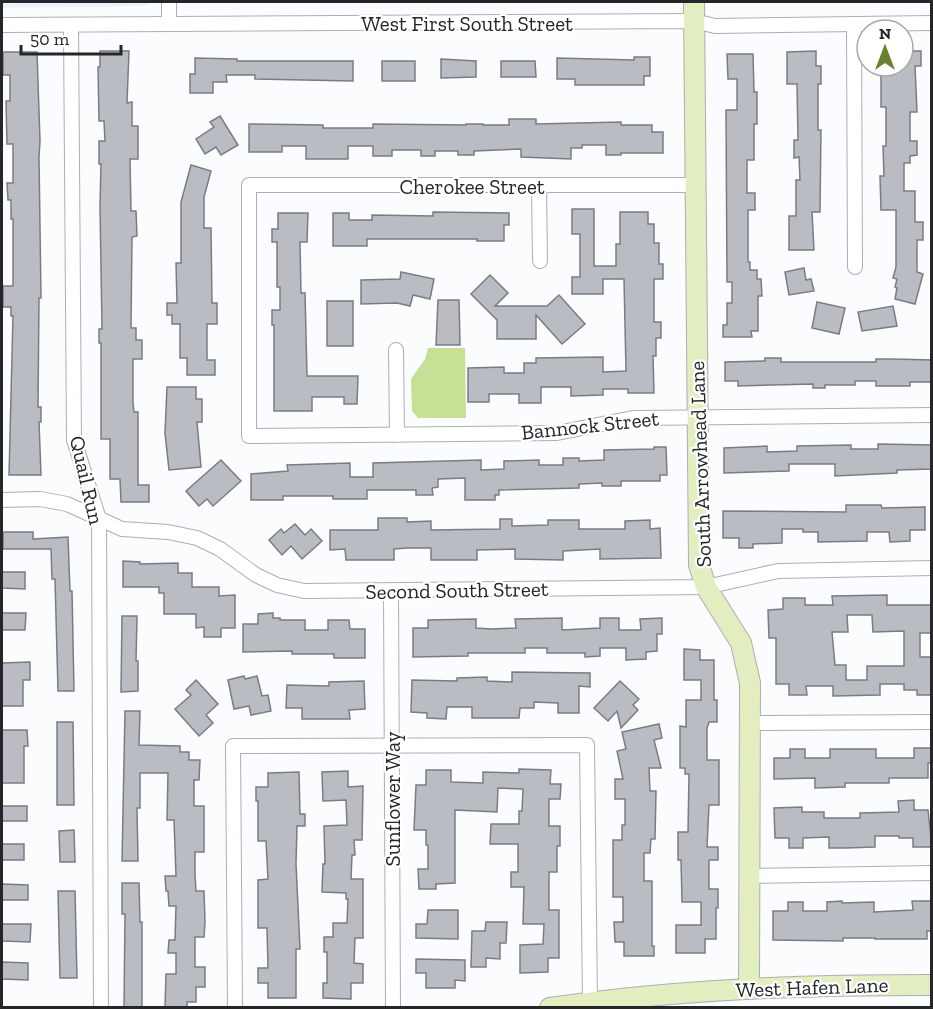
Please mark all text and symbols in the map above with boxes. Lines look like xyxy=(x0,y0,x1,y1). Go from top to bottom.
street label: West First South Street xyxy=(361,11,573,36)
scale bar xyxy=(21,18,122,56)
north arrow xyxy=(855,18,915,78)
text: N xyxy=(879,24,891,43)
text: 50 m xyxy=(30,28,70,50)
street label: Cherokee Street xyxy=(399,174,545,199)
street label: South Arrowhead Lane xyxy=(684,360,716,568)
street label: Bannock Street xyxy=(520,405,660,445)
street label: Quail Run xyxy=(65,433,109,527)
street label: Second South Street xyxy=(365,576,549,604)
street label: Sunflower Way xyxy=(380,731,405,866)
street label: West Hafen Lane xyxy=(735,972,889,1002)

